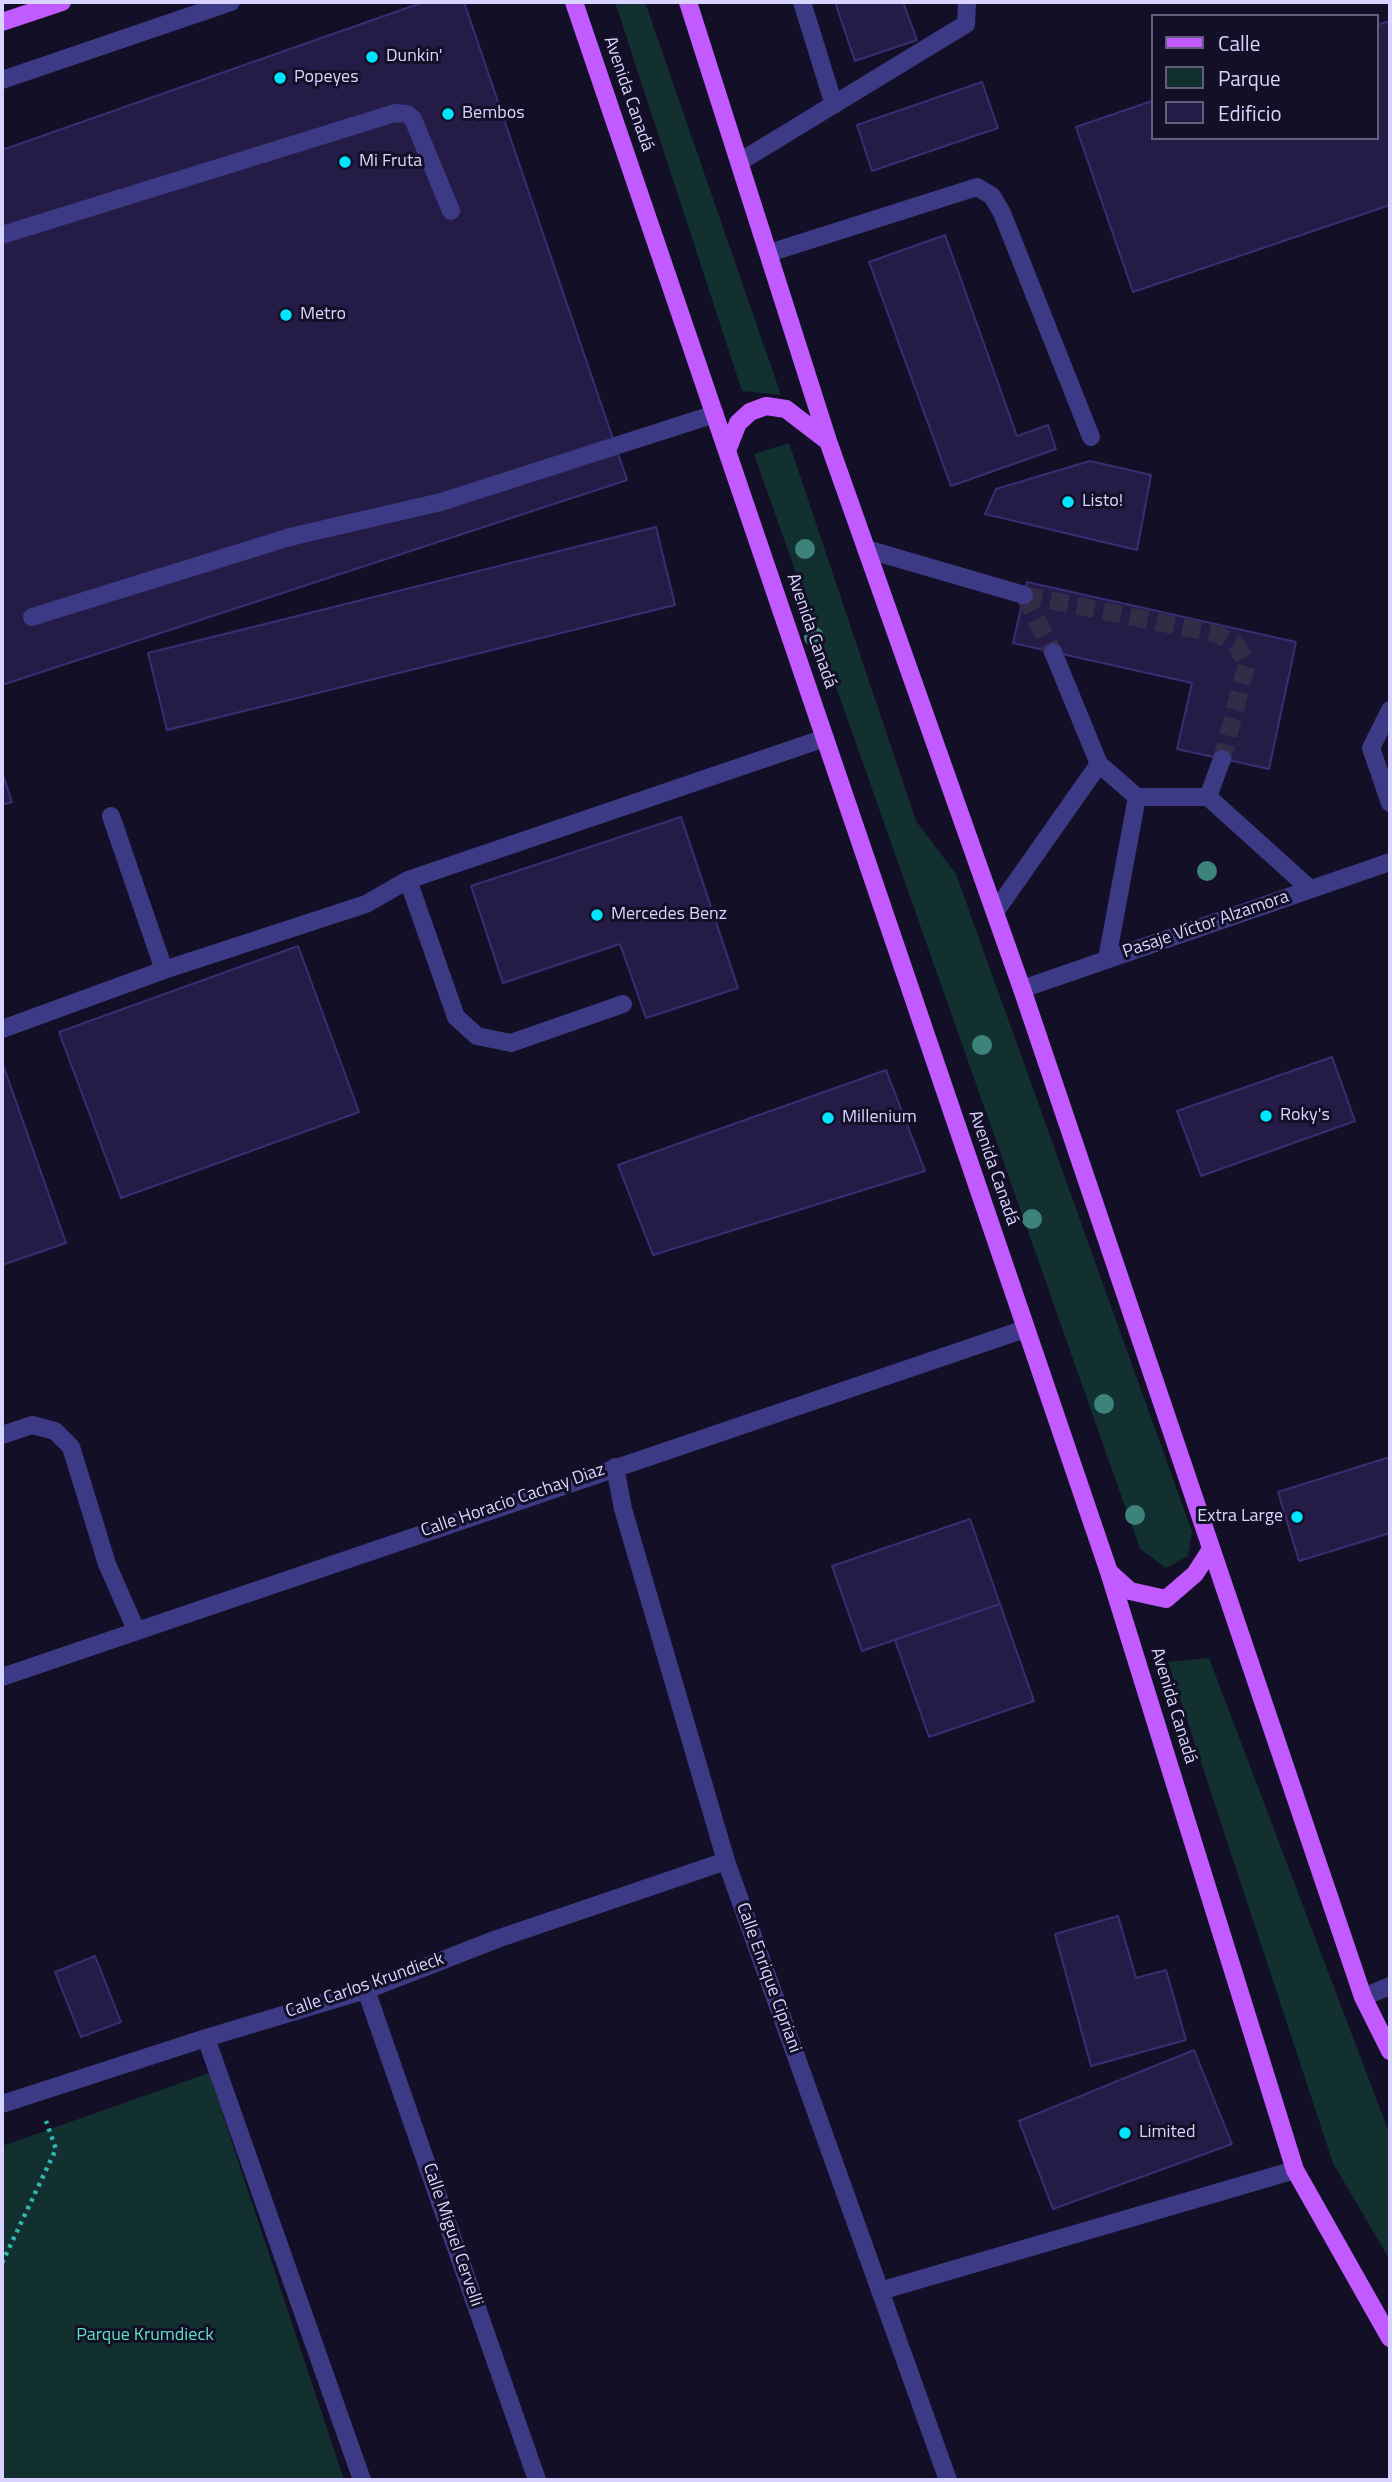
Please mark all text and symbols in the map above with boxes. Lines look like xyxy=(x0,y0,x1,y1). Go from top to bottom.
legend xyxy=(1150,14,1378,140)
text: Calle xyxy=(1218,27,1260,59)
street label: Avenida Canadá xyxy=(598,34,658,154)
place label: Dunkin' xyxy=(386,46,443,68)
marker: Dunkin' xyxy=(364,49,380,65)
text: Parque xyxy=(1218,62,1281,94)
place label: Popeyes xyxy=(294,67,359,89)
marker: Popeyes xyxy=(272,70,288,86)
text: Edificio xyxy=(1218,97,1282,129)
place label: Bembos xyxy=(462,103,525,125)
marker: Bembos xyxy=(440,106,456,122)
place label: Mi Fruta xyxy=(359,151,422,173)
marker: Mi Fruta xyxy=(337,154,353,170)
place label: Metro xyxy=(300,304,346,326)
marker: Metro xyxy=(278,307,294,323)
place label: Listo! xyxy=(1082,491,1123,513)
marker: Listo! xyxy=(1060,494,1076,510)
street label: Avenida Canadá xyxy=(781,571,841,691)
street label: Pasaje Víctor Alzamora xyxy=(1120,886,1292,964)
place label: Mercedes Benz xyxy=(611,904,727,926)
marker: Mercedes Benz xyxy=(589,907,605,923)
place label: Roky's xyxy=(1280,1105,1330,1127)
place label: Millenium xyxy=(842,1107,917,1129)
street label: Avenida Canadá xyxy=(963,1108,1023,1228)
marker: Roky's xyxy=(1258,1108,1274,1124)
marker: Millenium xyxy=(820,1110,836,1126)
street label: Calle Horacio Cachay Diaz xyxy=(418,1459,608,1543)
place label: Extra Large xyxy=(1197,1506,1283,1528)
marker: Extra Large xyxy=(1289,1509,1305,1525)
street label: Avenida Canadá xyxy=(1145,1645,1201,1767)
street label: Calle Enrique Cipriani xyxy=(731,1900,805,2056)
street label: Calle Carlos Krundieck xyxy=(283,1949,447,2023)
place label: Limited xyxy=(1139,2122,1195,2144)
marker: Limited xyxy=(1117,2125,1133,2141)
street label: Calle Miguel Cervelli xyxy=(417,2161,487,2309)
park label: Parque Krumdieck xyxy=(76,2325,214,2347)

